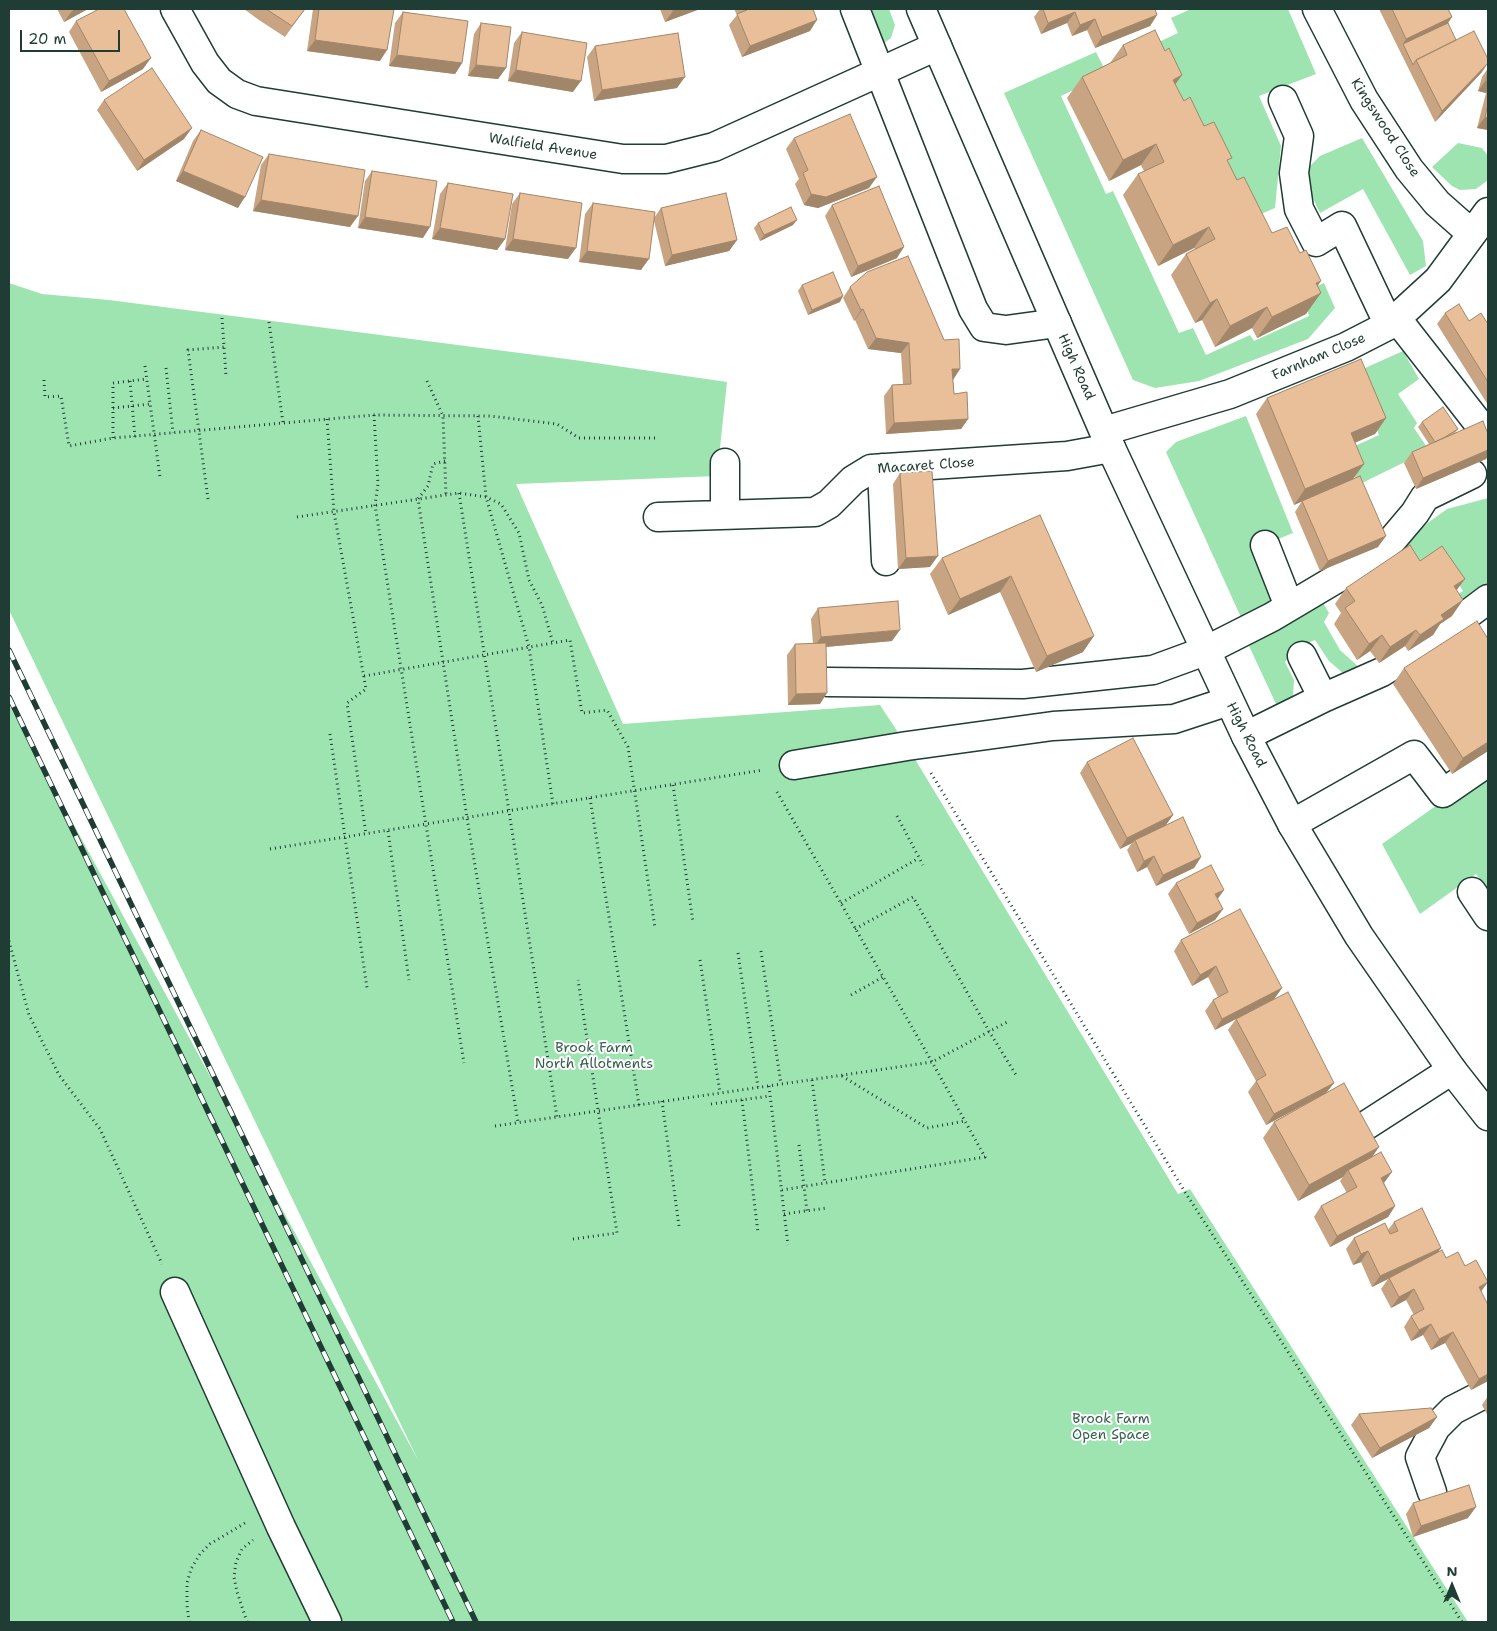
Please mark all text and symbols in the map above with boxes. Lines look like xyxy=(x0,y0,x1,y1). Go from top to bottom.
scale bar xyxy=(22,20,122,52)
text: 20 m xyxy=(28,29,67,49)
street label: Kingswood Close xyxy=(1347,75,1423,181)
street label: Walfield Avenue xyxy=(488,130,598,164)
street label: Farnham Close xyxy=(1270,330,1368,384)
street label: High Road xyxy=(1054,331,1098,403)
street label: Macaret Close xyxy=(877,454,975,478)
street label: High Road xyxy=(1222,700,1270,770)
park label: Brook Farm North Allotments xyxy=(535,1040,653,1072)
park label: Brook Farm Open Space xyxy=(1072,1411,1150,1444)
north arrow xyxy=(1427,1561,1477,1611)
text: N xyxy=(1446,1562,1458,1580)

